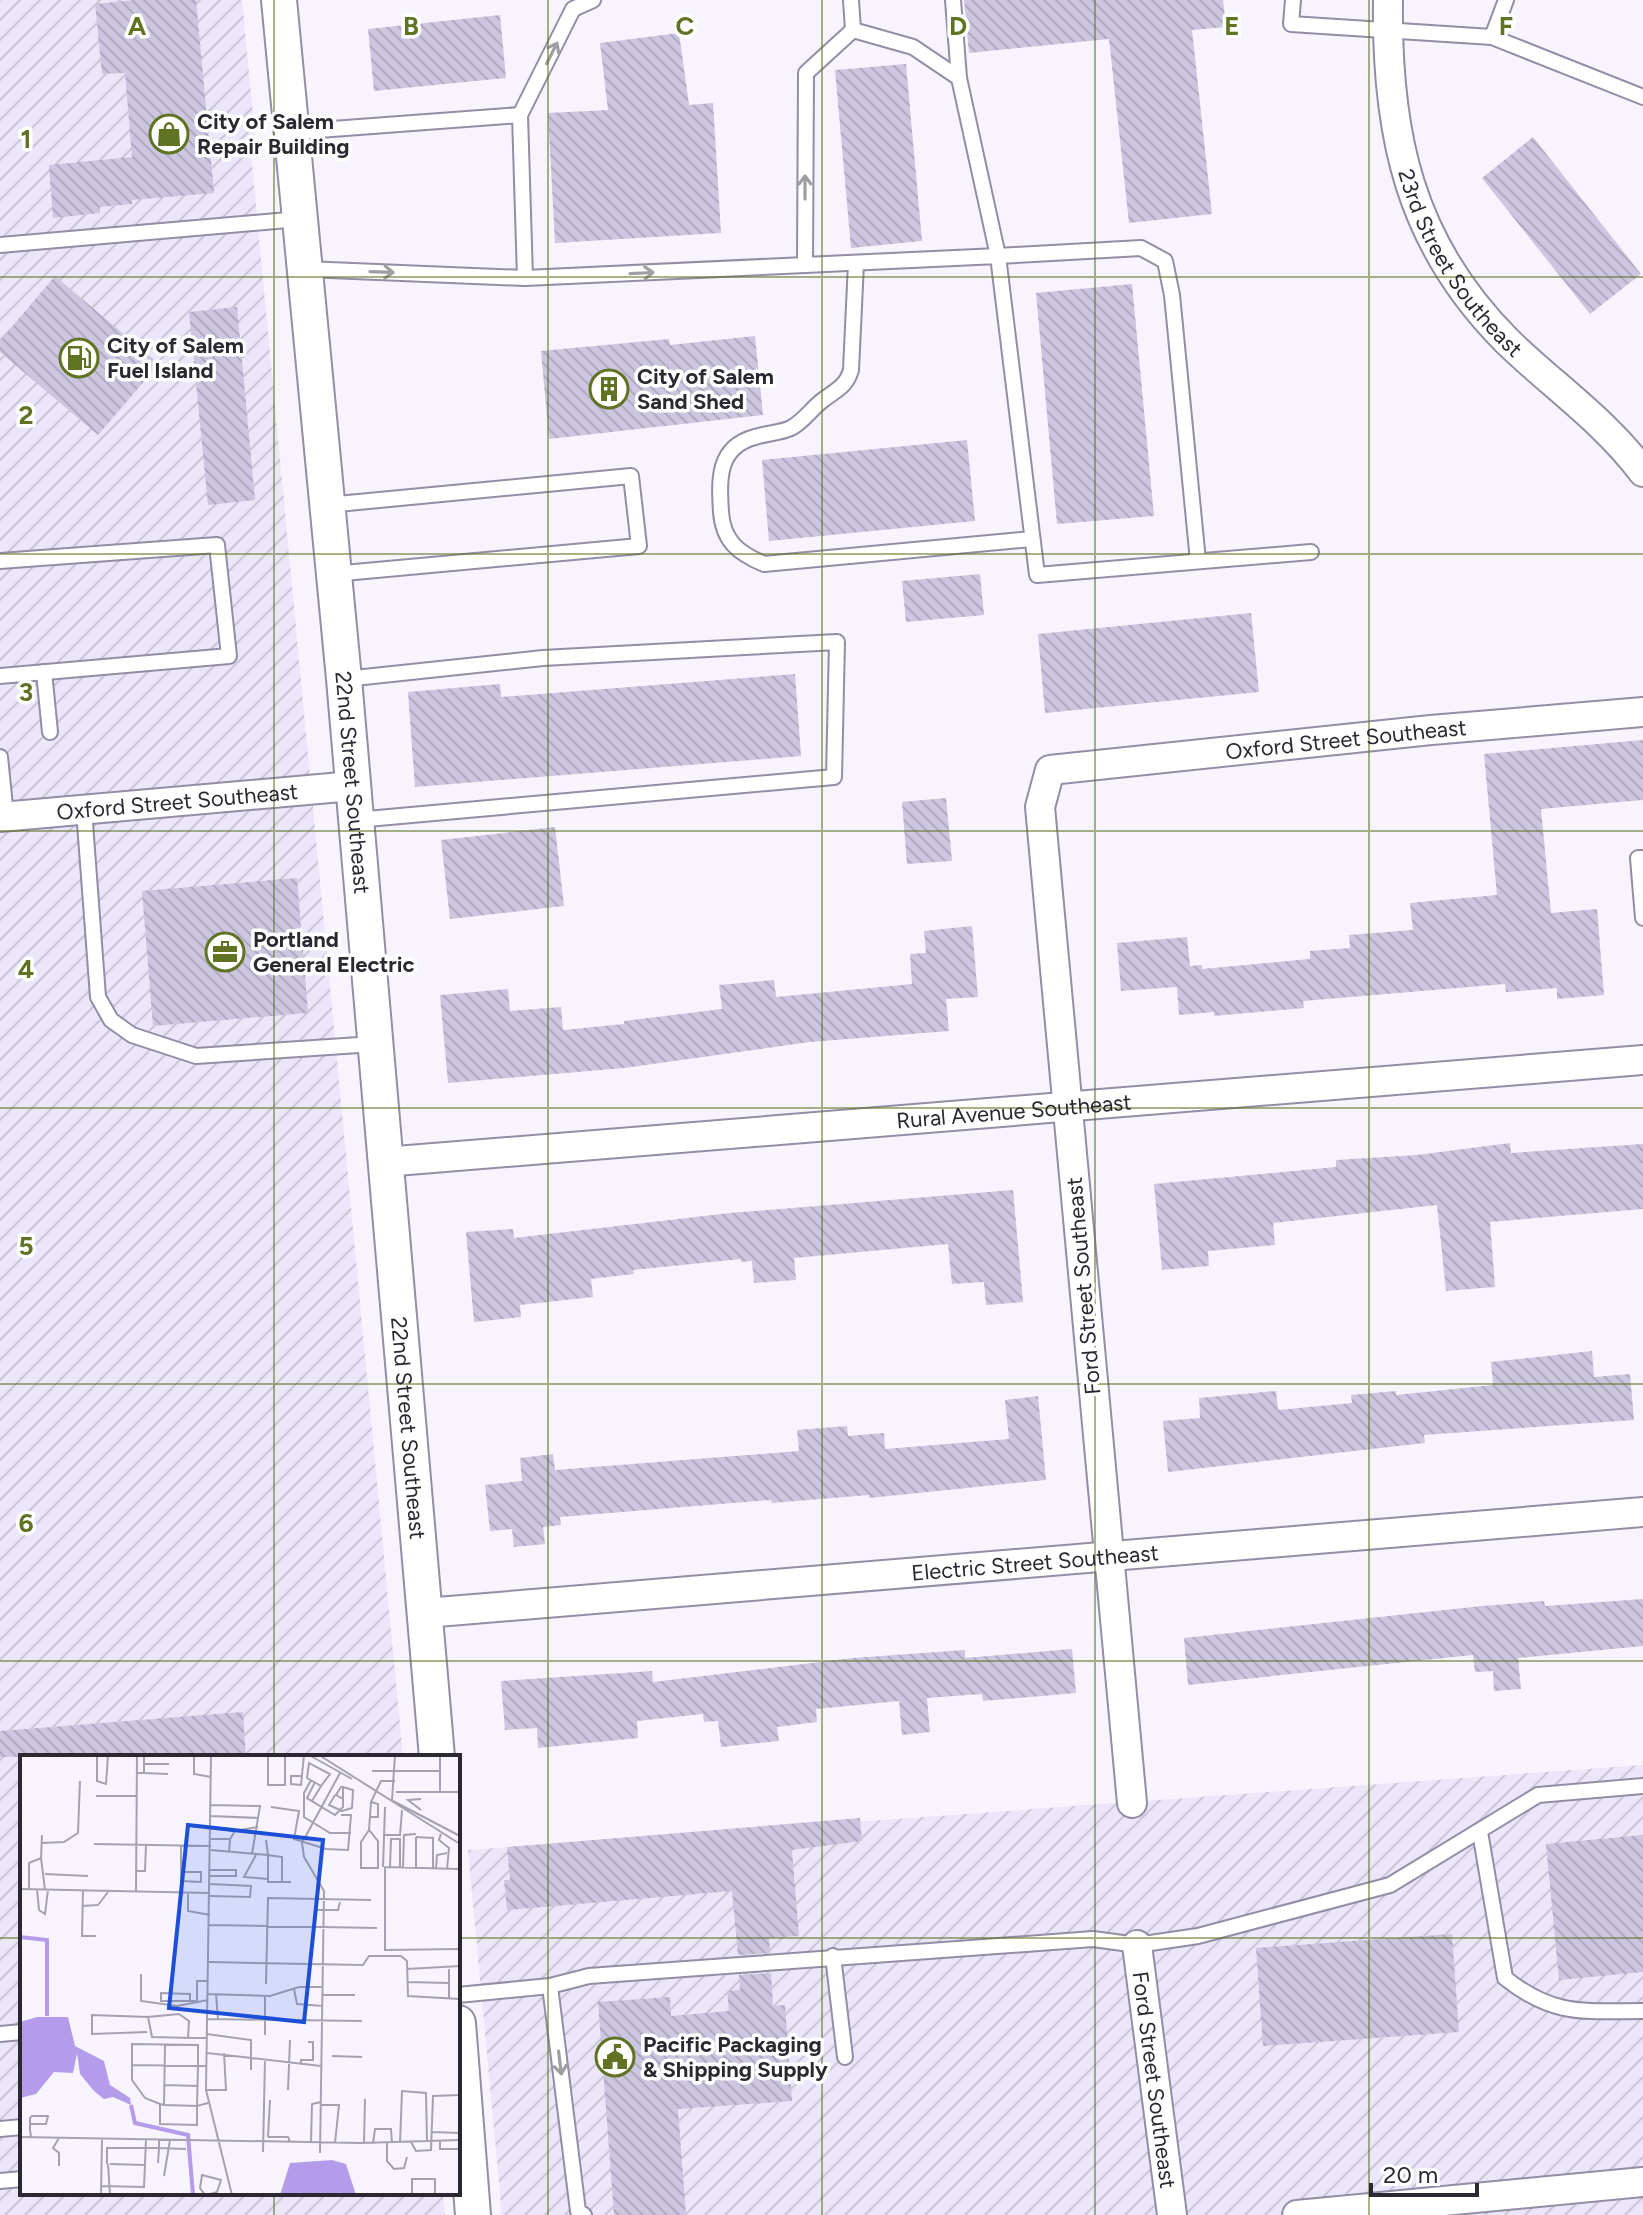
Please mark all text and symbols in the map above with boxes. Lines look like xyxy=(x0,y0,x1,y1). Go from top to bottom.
text: A xyxy=(128,10,147,42)
text: B xyxy=(403,10,419,42)
text: C xyxy=(676,10,695,42)
text: D xyxy=(949,10,967,42)
text: E xyxy=(1224,10,1240,42)
text: F xyxy=(1499,10,1513,42)
one-way arrow xyxy=(544,41,560,65)
place label: City of Salem Repair Building xyxy=(197,108,349,160)
shop icon: City of Salem Repair Building xyxy=(148,113,190,155)
text: 1 xyxy=(21,123,31,155)
street label: 23rd Street Southeast xyxy=(1392,166,1528,363)
one-way arrow xyxy=(798,174,813,201)
one-way arrow xyxy=(368,265,395,280)
one-way arrow xyxy=(628,265,655,280)
place label: City of Salem Fuel Island xyxy=(107,332,244,384)
fuel station icon: City of Salem Fuel Island xyxy=(58,337,100,379)
place label: City of Salem Sand Shed xyxy=(637,363,774,415)
building icon: City of Salem Sand Shed xyxy=(588,368,630,410)
text: 2 xyxy=(18,399,34,431)
street label: 22nd Street Southeast xyxy=(329,670,375,895)
text: 3 xyxy=(19,676,33,708)
street label: Oxford Street Southeast xyxy=(1224,714,1468,766)
street label: Oxford Street Southeast xyxy=(56,778,299,826)
place label: Portland General Electric xyxy=(253,926,414,978)
office icon: Portland General Electric xyxy=(204,931,246,973)
text: 4 xyxy=(18,953,34,985)
street label: Rural Avenue Southeast xyxy=(895,1088,1133,1134)
street label: Ford Street Southeast xyxy=(1061,1176,1106,1396)
text: 5 xyxy=(18,1230,34,1262)
street label: 22nd Street Southeast xyxy=(385,1316,431,1541)
text: 6 xyxy=(18,1507,34,1539)
street label: Electric Street Southeast xyxy=(910,1539,1160,1587)
inset map xyxy=(20,1755,460,2195)
street label: Ford Street Southeast xyxy=(1127,1970,1181,2190)
place label: Pacific Packaging & Shipping Supply xyxy=(643,2031,828,2083)
public building icon: Pacific Packaging & Shipping Supply xyxy=(594,2036,636,2078)
one-way arrow xyxy=(552,2049,567,2076)
scale bar xyxy=(1371,2147,1477,2197)
text: 20 m xyxy=(1383,2160,1438,2189)

